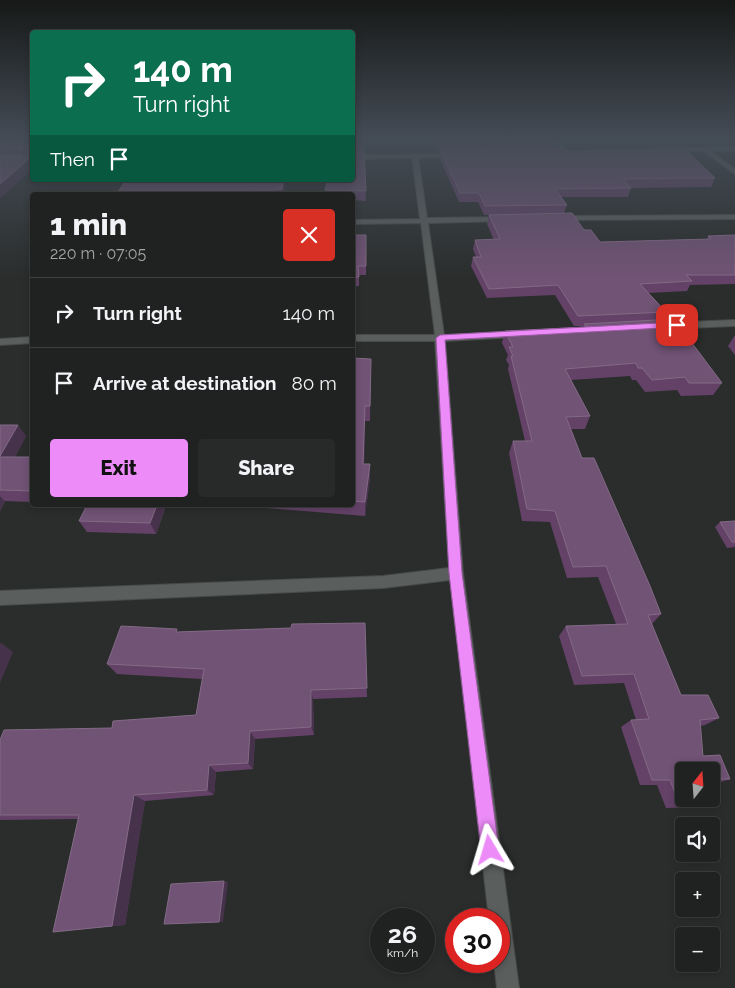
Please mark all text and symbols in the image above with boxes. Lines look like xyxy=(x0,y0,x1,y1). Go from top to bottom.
text: 140 m xyxy=(133,49,233,90)
icon: right xyxy=(50,50,115,115)
text: Turn right xyxy=(133,91,230,117)
icon: arrive xyxy=(105,145,133,173)
text: Then xyxy=(50,148,95,170)
text: 1 min xyxy=(50,207,127,242)
button: close xyxy=(283,209,335,261)
text: 220 m · 07:05 xyxy=(50,244,146,263)
icon: right xyxy=(50,299,78,327)
text: Turn right xyxy=(93,302,182,324)
text: 140 m xyxy=(283,302,335,324)
pin xyxy=(656,304,698,346)
icon: arrive xyxy=(663,311,691,339)
icon: arrive xyxy=(50,369,78,397)
text: Arrive at destination xyxy=(93,372,277,394)
text: 80 m xyxy=(292,372,337,394)
button: Exit xyxy=(50,439,188,497)
button: Share xyxy=(198,439,335,497)
north arrow xyxy=(675,762,720,808)
map controls xyxy=(675,762,720,972)
button: sound xyxy=(675,817,720,862)
position arrow xyxy=(463,823,515,875)
button: + xyxy=(675,872,720,917)
speed limit sign: 30 xyxy=(445,908,510,973)
text: 26 xyxy=(388,919,417,949)
button: − xyxy=(675,927,720,972)
text: km/h xyxy=(387,946,418,960)

